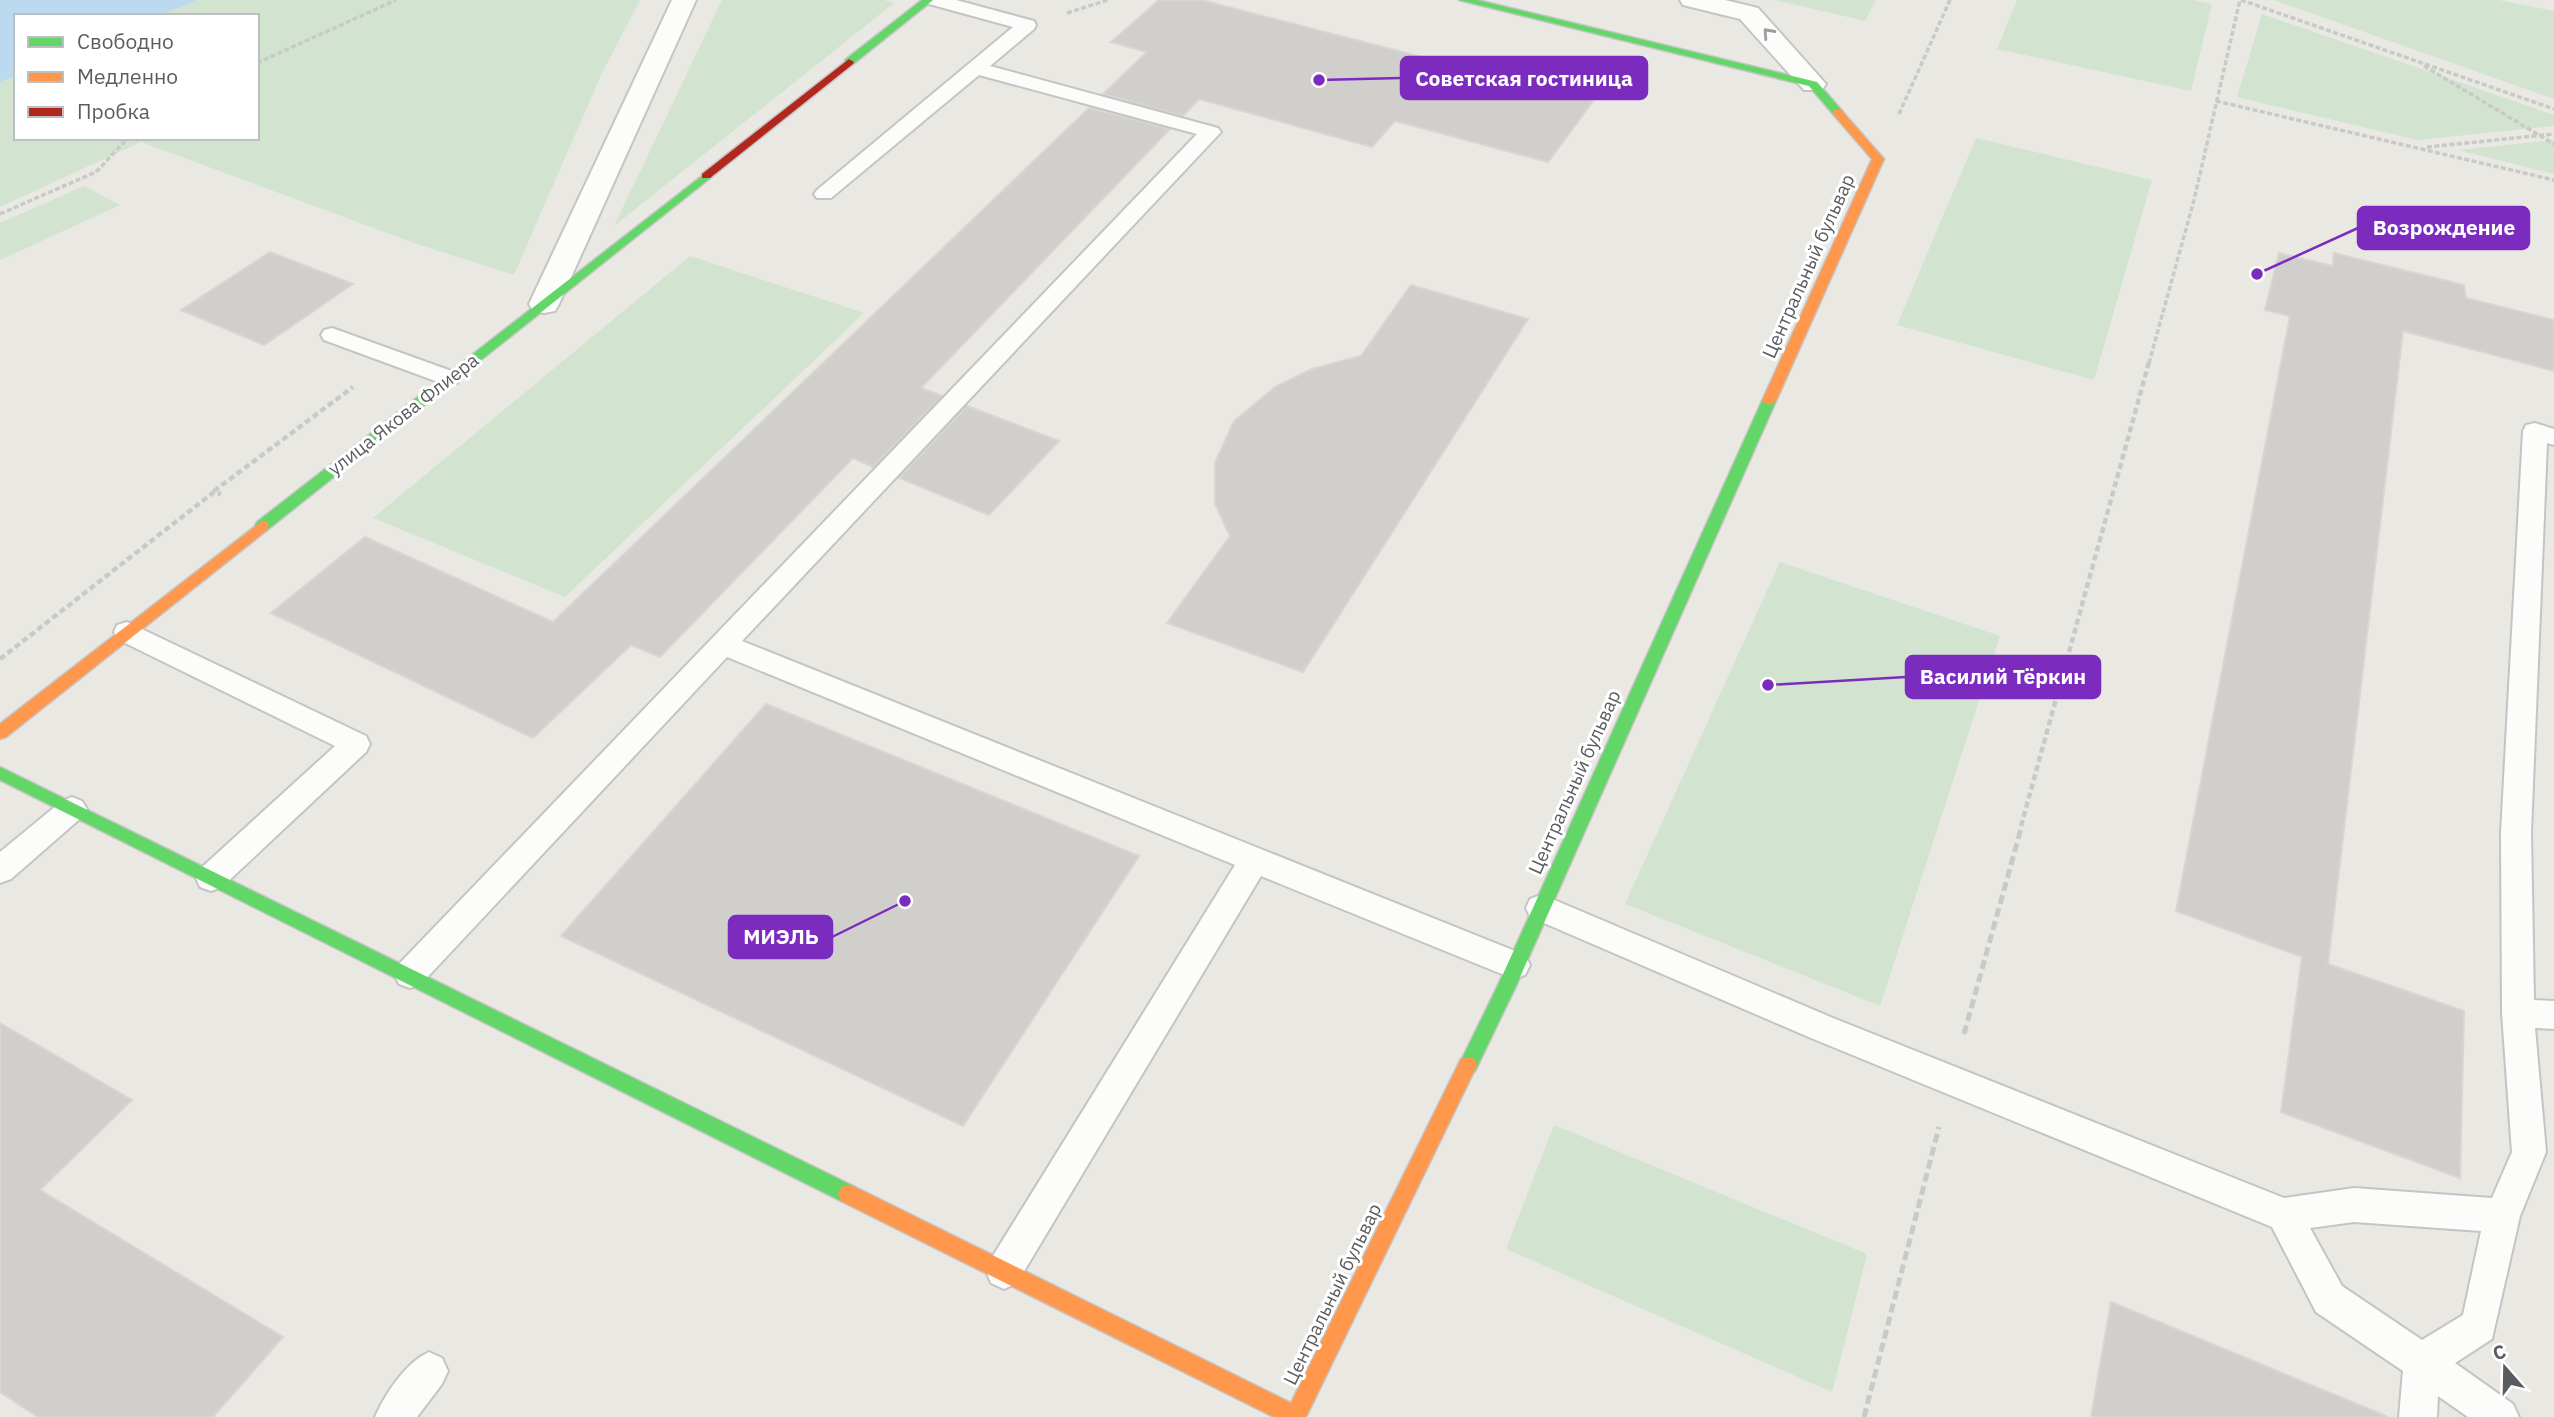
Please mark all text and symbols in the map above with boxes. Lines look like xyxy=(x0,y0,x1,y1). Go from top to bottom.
legend xyxy=(14,14,259,140)
text: Свободно xyxy=(77,27,174,55)
one-way arrow xyxy=(1763,28,1776,41)
callout: Советская гостиница xyxy=(1401,57,1647,99)
text: Медленно xyxy=(77,62,178,90)
text: Советская гостиница xyxy=(1415,64,1633,92)
text: Пробка xyxy=(77,97,150,125)
street label: Центральный бульвар xyxy=(1757,170,1859,362)
callout: Возрождение xyxy=(2358,207,2529,249)
text: Возрождение xyxy=(2373,213,2515,241)
street label: улица Якова Флиера xyxy=(323,348,483,480)
callout: Василий Тёркин xyxy=(1906,656,2100,698)
text: Василий Тёркин xyxy=(1920,662,2086,690)
street label: Центральный бульвар xyxy=(1523,686,1625,878)
callout: МИЭЛЬ xyxy=(729,916,832,958)
text: МИЭЛЬ xyxy=(743,922,819,950)
street label: Центральный бульвар xyxy=(1278,1199,1386,1389)
north arrow xyxy=(2470,1333,2540,1403)
text: С xyxy=(2489,1339,2509,1365)

